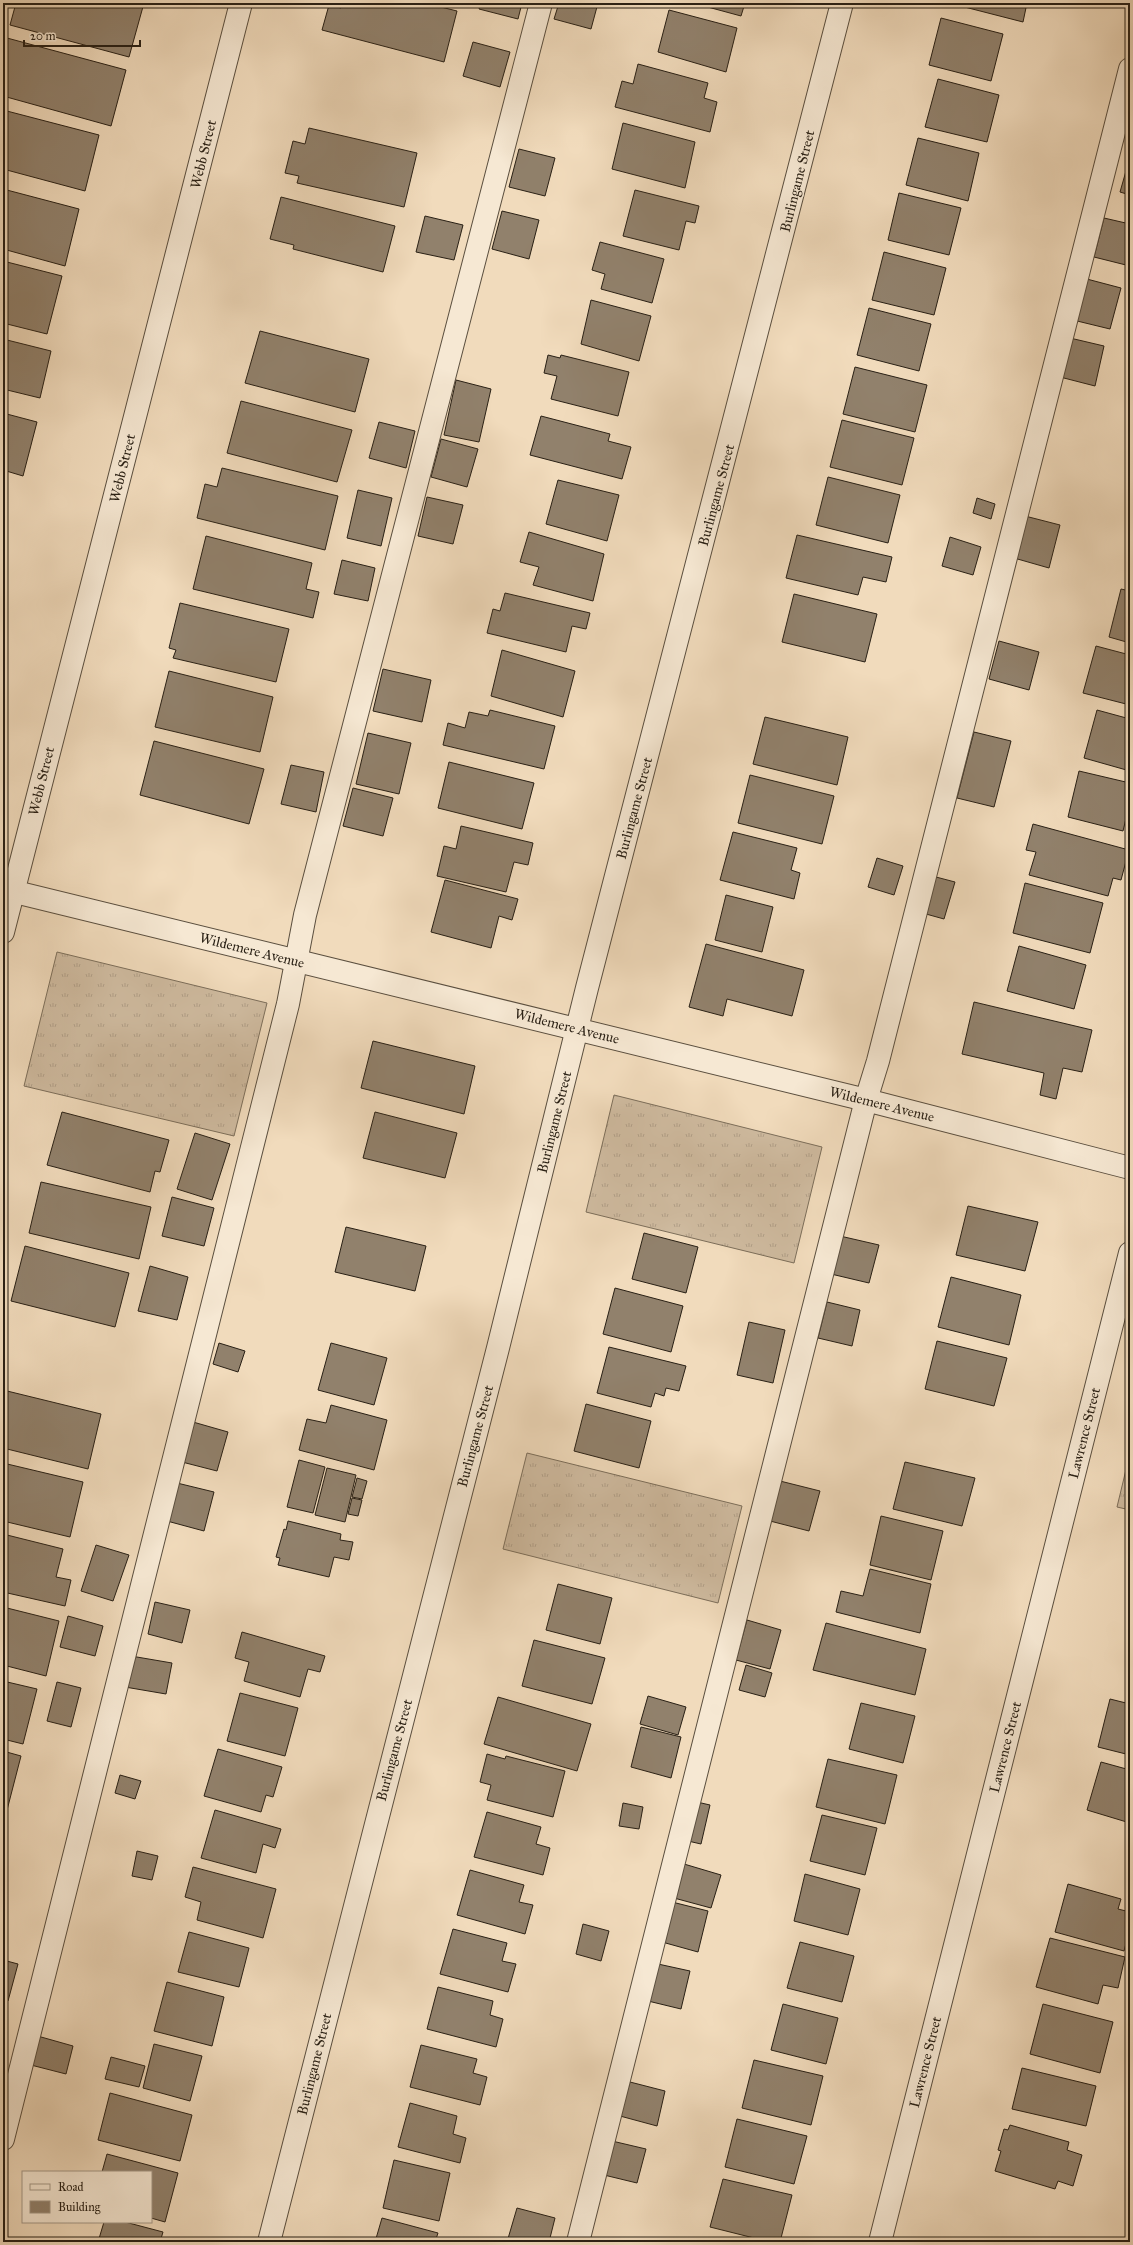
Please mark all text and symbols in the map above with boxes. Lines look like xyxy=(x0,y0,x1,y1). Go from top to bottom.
scale bar xyxy=(24,22,140,48)
text: 20 m xyxy=(30,29,56,43)
street label: Webb Street xyxy=(187,118,220,190)
street label: Burlingame Street xyxy=(777,128,818,234)
street label: Webb Street xyxy=(106,432,139,504)
street label: Burlingame Street xyxy=(695,442,738,548)
street label: Webb Street xyxy=(25,745,58,817)
street label: Burlingame Street xyxy=(613,755,656,861)
street label: Wildemere Avenue xyxy=(198,929,306,972)
street label: Wildemere Avenue xyxy=(513,1005,621,1048)
street label: Burlingame Street xyxy=(534,1069,575,1175)
street label: Wildemere Avenue xyxy=(828,1083,936,1126)
street label: Burlingame Street xyxy=(454,1383,497,1489)
street label: Lawrence Street xyxy=(1065,1386,1104,1481)
street label: Burlingame Street xyxy=(373,1697,416,1803)
street label: Lawrence Street xyxy=(986,1700,1025,1795)
street label: Burlingame Street xyxy=(294,2011,335,2117)
street label: Lawrence Street xyxy=(906,2015,945,2110)
legend xyxy=(22,2171,152,2223)
text: Road xyxy=(58,2180,84,2194)
text: Building xyxy=(58,2200,101,2215)

